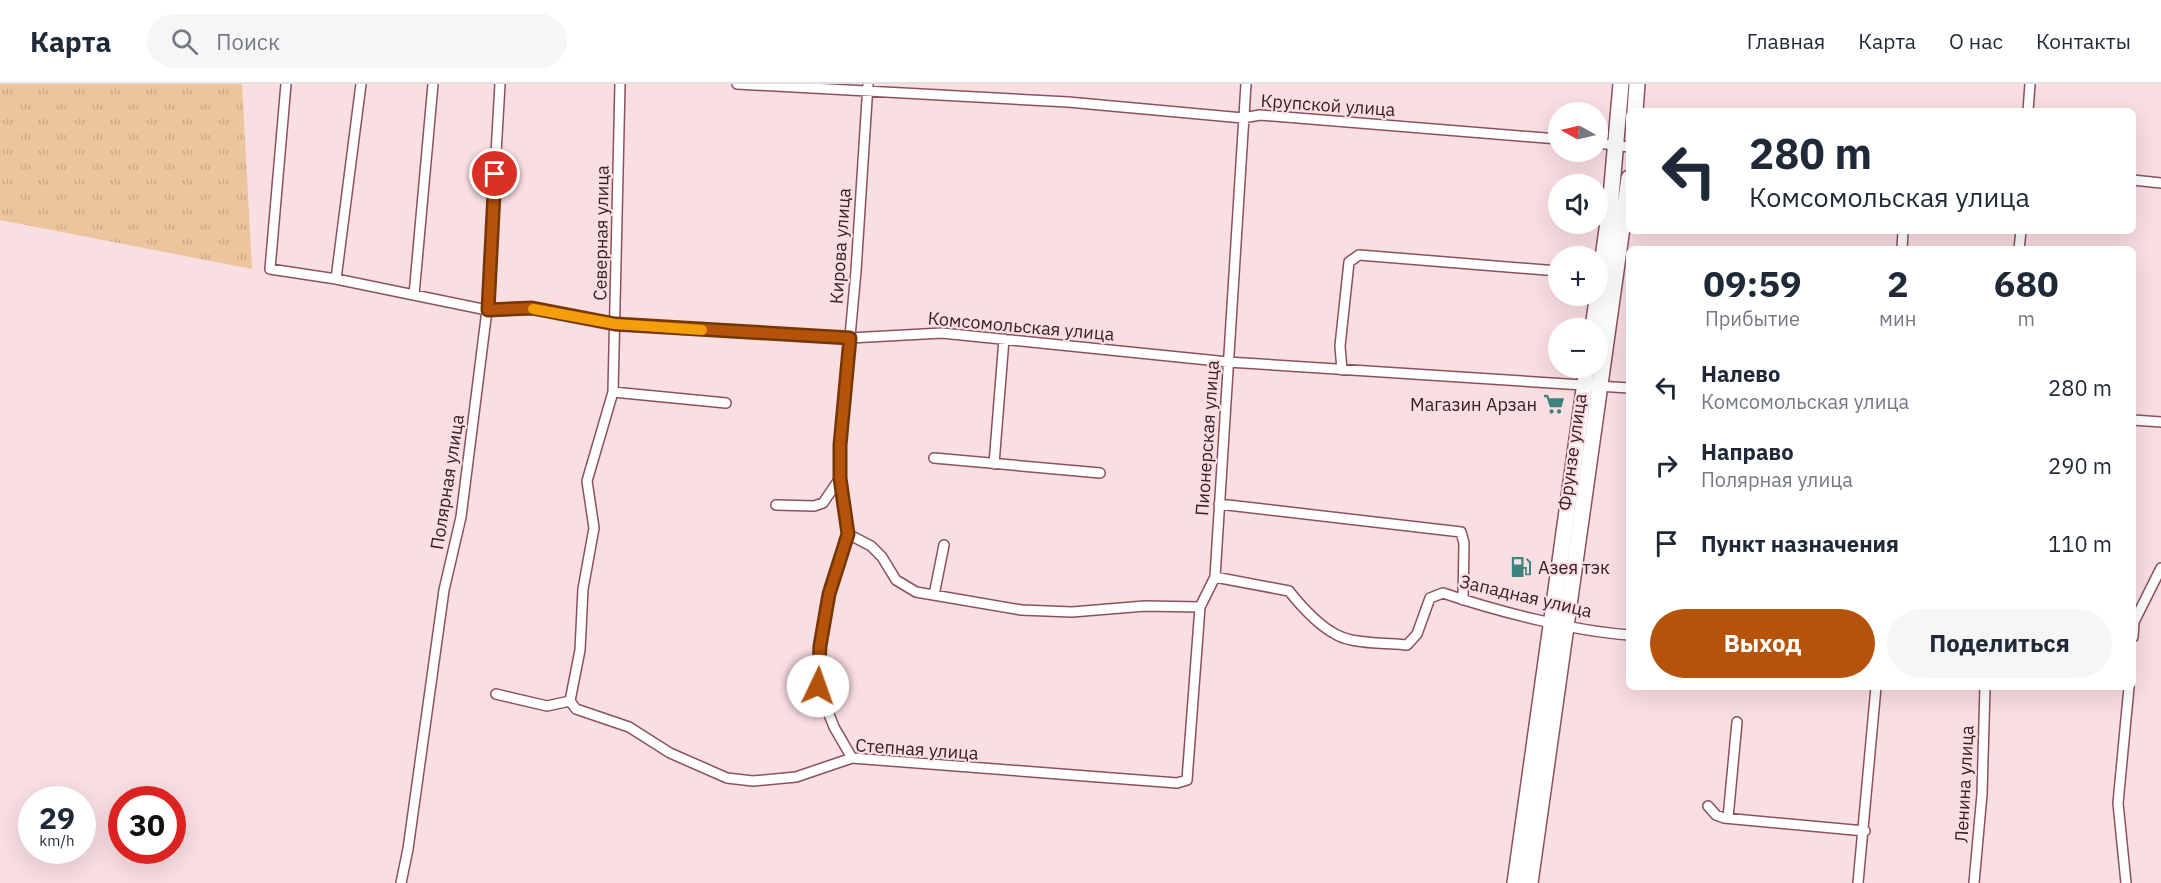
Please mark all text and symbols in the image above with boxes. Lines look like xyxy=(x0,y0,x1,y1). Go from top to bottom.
search box xyxy=(147,14,567,68)
text: Карта xyxy=(30,23,111,60)
icon: search xyxy=(168,25,201,58)
text: Поиск xyxy=(216,27,280,56)
text: Главная xyxy=(1747,27,1825,55)
text: Карта xyxy=(1858,27,1916,55)
text: О нас xyxy=(1949,27,2003,55)
text: Контакты xyxy=(2036,27,2131,55)
street label: Крупской улица xyxy=(1260,89,1397,121)
north arrow xyxy=(1548,102,1608,162)
map controls xyxy=(1548,102,1608,378)
text: 280 m xyxy=(1749,126,1872,181)
icon: left xyxy=(1650,132,1728,210)
pin xyxy=(469,148,520,199)
icon: arrive xyxy=(478,157,511,190)
street label: Северная улица xyxy=(588,165,614,301)
button: sound xyxy=(1548,174,1608,234)
text: Комсомольская улица xyxy=(1749,179,2030,214)
street label: Кирова улица xyxy=(824,187,856,305)
button: + xyxy=(1548,246,1608,306)
text: 09:59 xyxy=(1703,260,1802,307)
text: 2 xyxy=(1887,260,1909,307)
text: 680 xyxy=(1994,260,2059,307)
text: Прибытие xyxy=(1705,305,1800,332)
text: мин xyxy=(1879,305,1916,332)
text: m xyxy=(2017,305,2035,332)
street label: Комсомольская улица xyxy=(927,306,1116,346)
button: − xyxy=(1548,318,1608,378)
street label: Пионерская улица xyxy=(1190,359,1224,517)
text: Налево xyxy=(1701,359,1780,388)
icon: left xyxy=(1650,371,1683,404)
text: 280 m xyxy=(2048,373,2112,402)
text: Комсомольская улица xyxy=(1701,388,1909,415)
supermarket icon: Магазин Арзан xyxy=(1542,392,1566,416)
street label: Фрунзе улица xyxy=(1552,392,1592,512)
place label: Магазин Арзан xyxy=(1410,393,1537,416)
street label: Полярная улица xyxy=(425,412,469,551)
text: Направо xyxy=(1701,437,1794,466)
icon: right xyxy=(1650,449,1683,482)
text: 290 m xyxy=(2048,451,2112,480)
text: Полярная улица xyxy=(1701,466,1853,493)
icon: arrive xyxy=(1650,527,1683,560)
text: Пункт назначения xyxy=(1701,529,1899,558)
text: 110 m xyxy=(2048,529,2112,558)
fuel station icon: Азея тэк xyxy=(1509,555,1533,579)
place label: Азея тэк xyxy=(1538,556,1610,579)
street label: Западная улица xyxy=(1457,570,1595,623)
button: Выход xyxy=(1650,609,1875,678)
button: Поделиться xyxy=(1887,609,2112,678)
position arrow xyxy=(786,654,850,718)
street label: Ленина улица xyxy=(1949,724,1979,843)
street label: Степная улица xyxy=(855,733,980,765)
speed limit sign: 30 xyxy=(108,786,186,864)
text: 29 xyxy=(39,798,75,837)
text: km/h xyxy=(39,831,75,850)

